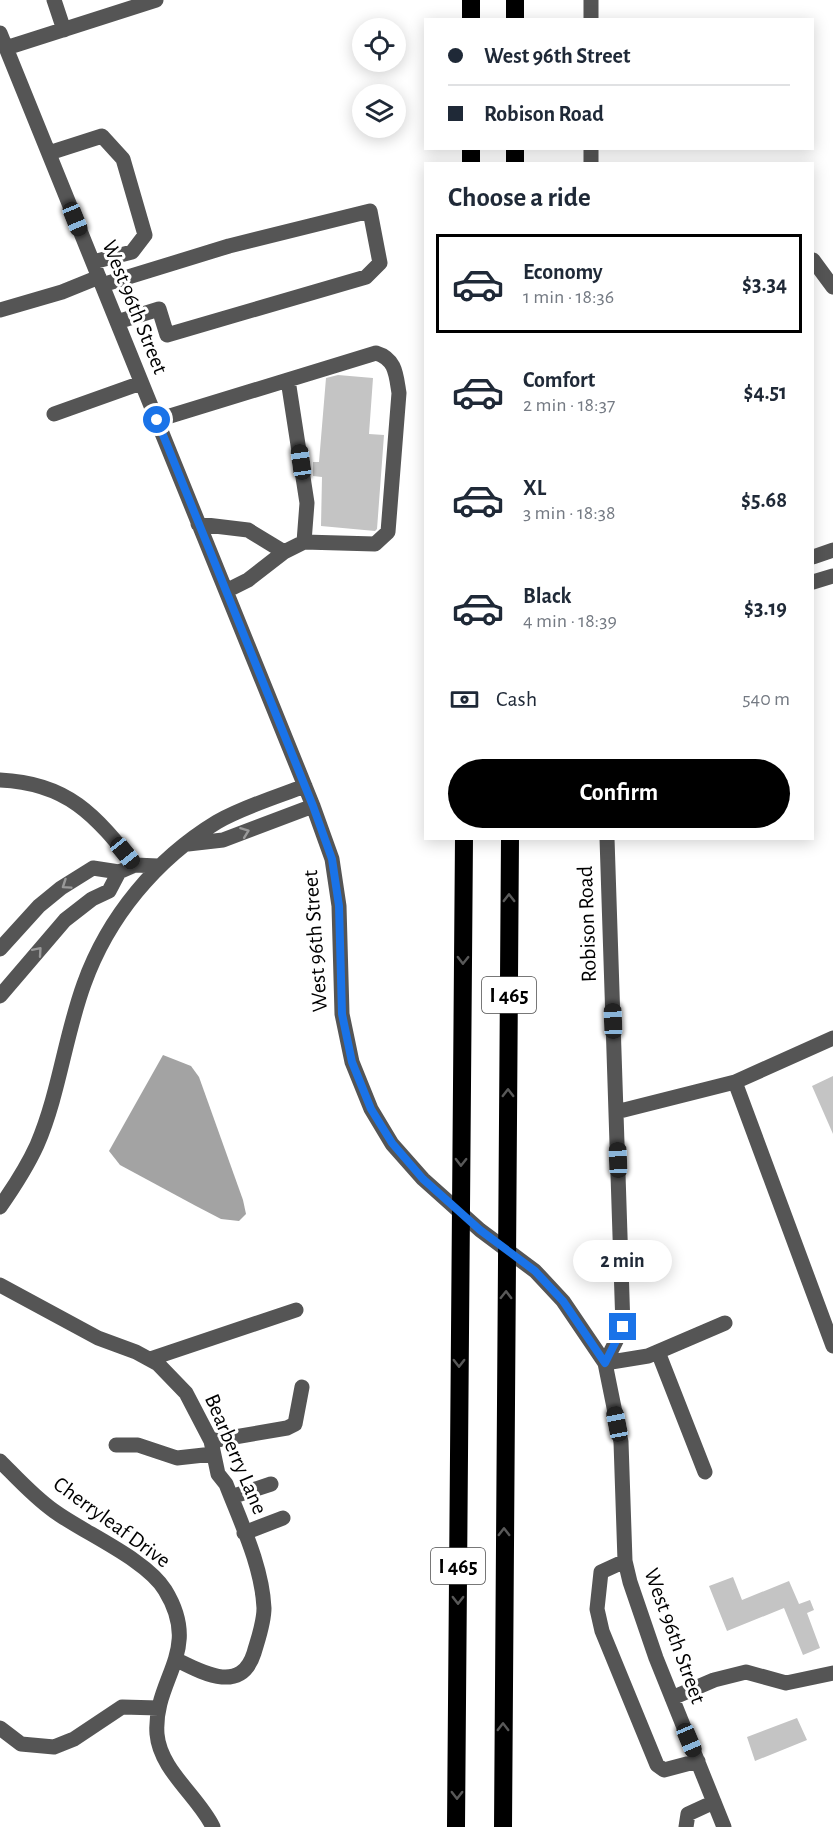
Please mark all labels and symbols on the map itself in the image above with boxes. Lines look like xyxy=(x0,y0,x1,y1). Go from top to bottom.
car xyxy=(60,199,90,239)
street label: West 96th Street xyxy=(98,237,172,377)
route start xyxy=(143,406,170,433)
car xyxy=(290,443,312,481)
one-way arrow xyxy=(239,827,250,839)
car xyxy=(107,833,143,873)
street label: Robison Road xyxy=(574,865,600,983)
street label: West 96th Street xyxy=(299,869,331,1013)
one-way arrow xyxy=(62,878,73,889)
one-way arrow xyxy=(503,894,515,903)
one-way arrow xyxy=(30,947,41,958)
one-way arrow xyxy=(457,955,469,964)
road number: I 465 xyxy=(482,977,536,1013)
car xyxy=(603,1003,623,1039)
one-way arrow xyxy=(502,1089,514,1098)
car xyxy=(608,1142,628,1178)
one-way arrow xyxy=(455,1157,467,1166)
callout: 2 min xyxy=(574,1240,672,1282)
one-way arrow xyxy=(500,1291,512,1300)
route end xyxy=(609,1313,636,1340)
one-way arrow xyxy=(453,1359,465,1368)
street label: Bearberry Lane xyxy=(201,1391,271,1517)
car xyxy=(605,1405,629,1443)
street label: Cherryleaf Drive xyxy=(50,1472,174,1572)
one-way arrow xyxy=(498,1527,510,1536)
road number: I 465 xyxy=(431,1548,485,1584)
street label: West 96th Street xyxy=(640,1565,710,1707)
one-way arrow xyxy=(452,1596,464,1605)
car xyxy=(674,1720,704,1760)
one-way arrow xyxy=(497,1722,509,1731)
one-way arrow xyxy=(450,1791,463,1800)

